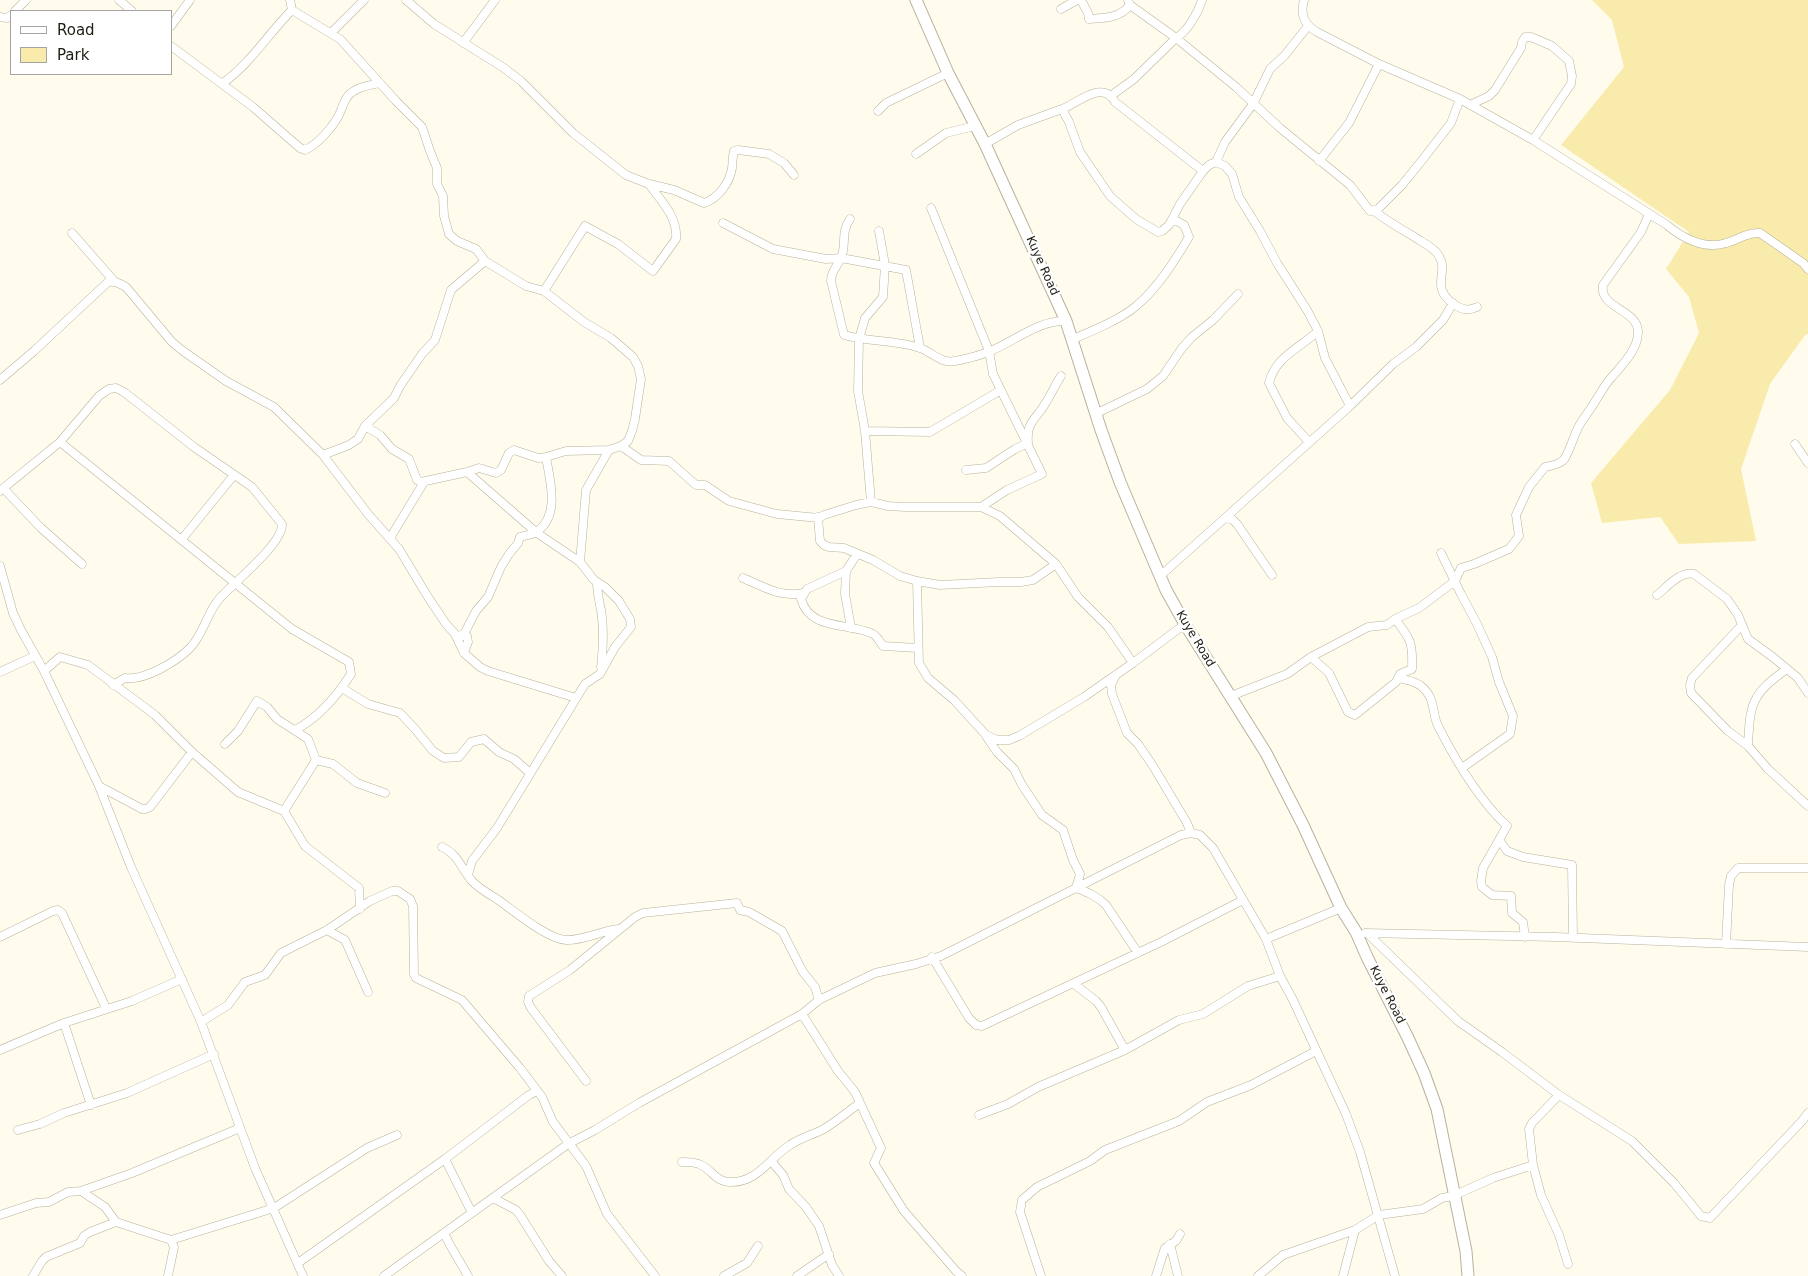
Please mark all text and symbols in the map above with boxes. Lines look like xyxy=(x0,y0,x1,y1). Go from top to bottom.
legend xyxy=(10,10,172,75)
text: Road xyxy=(57,21,95,39)
text: Park xyxy=(57,46,89,64)
street label: Kuye Road xyxy=(1023,234,1061,298)
street label: Kuye Road xyxy=(1173,608,1217,670)
street label: Kuye Road xyxy=(1366,964,1408,1026)

